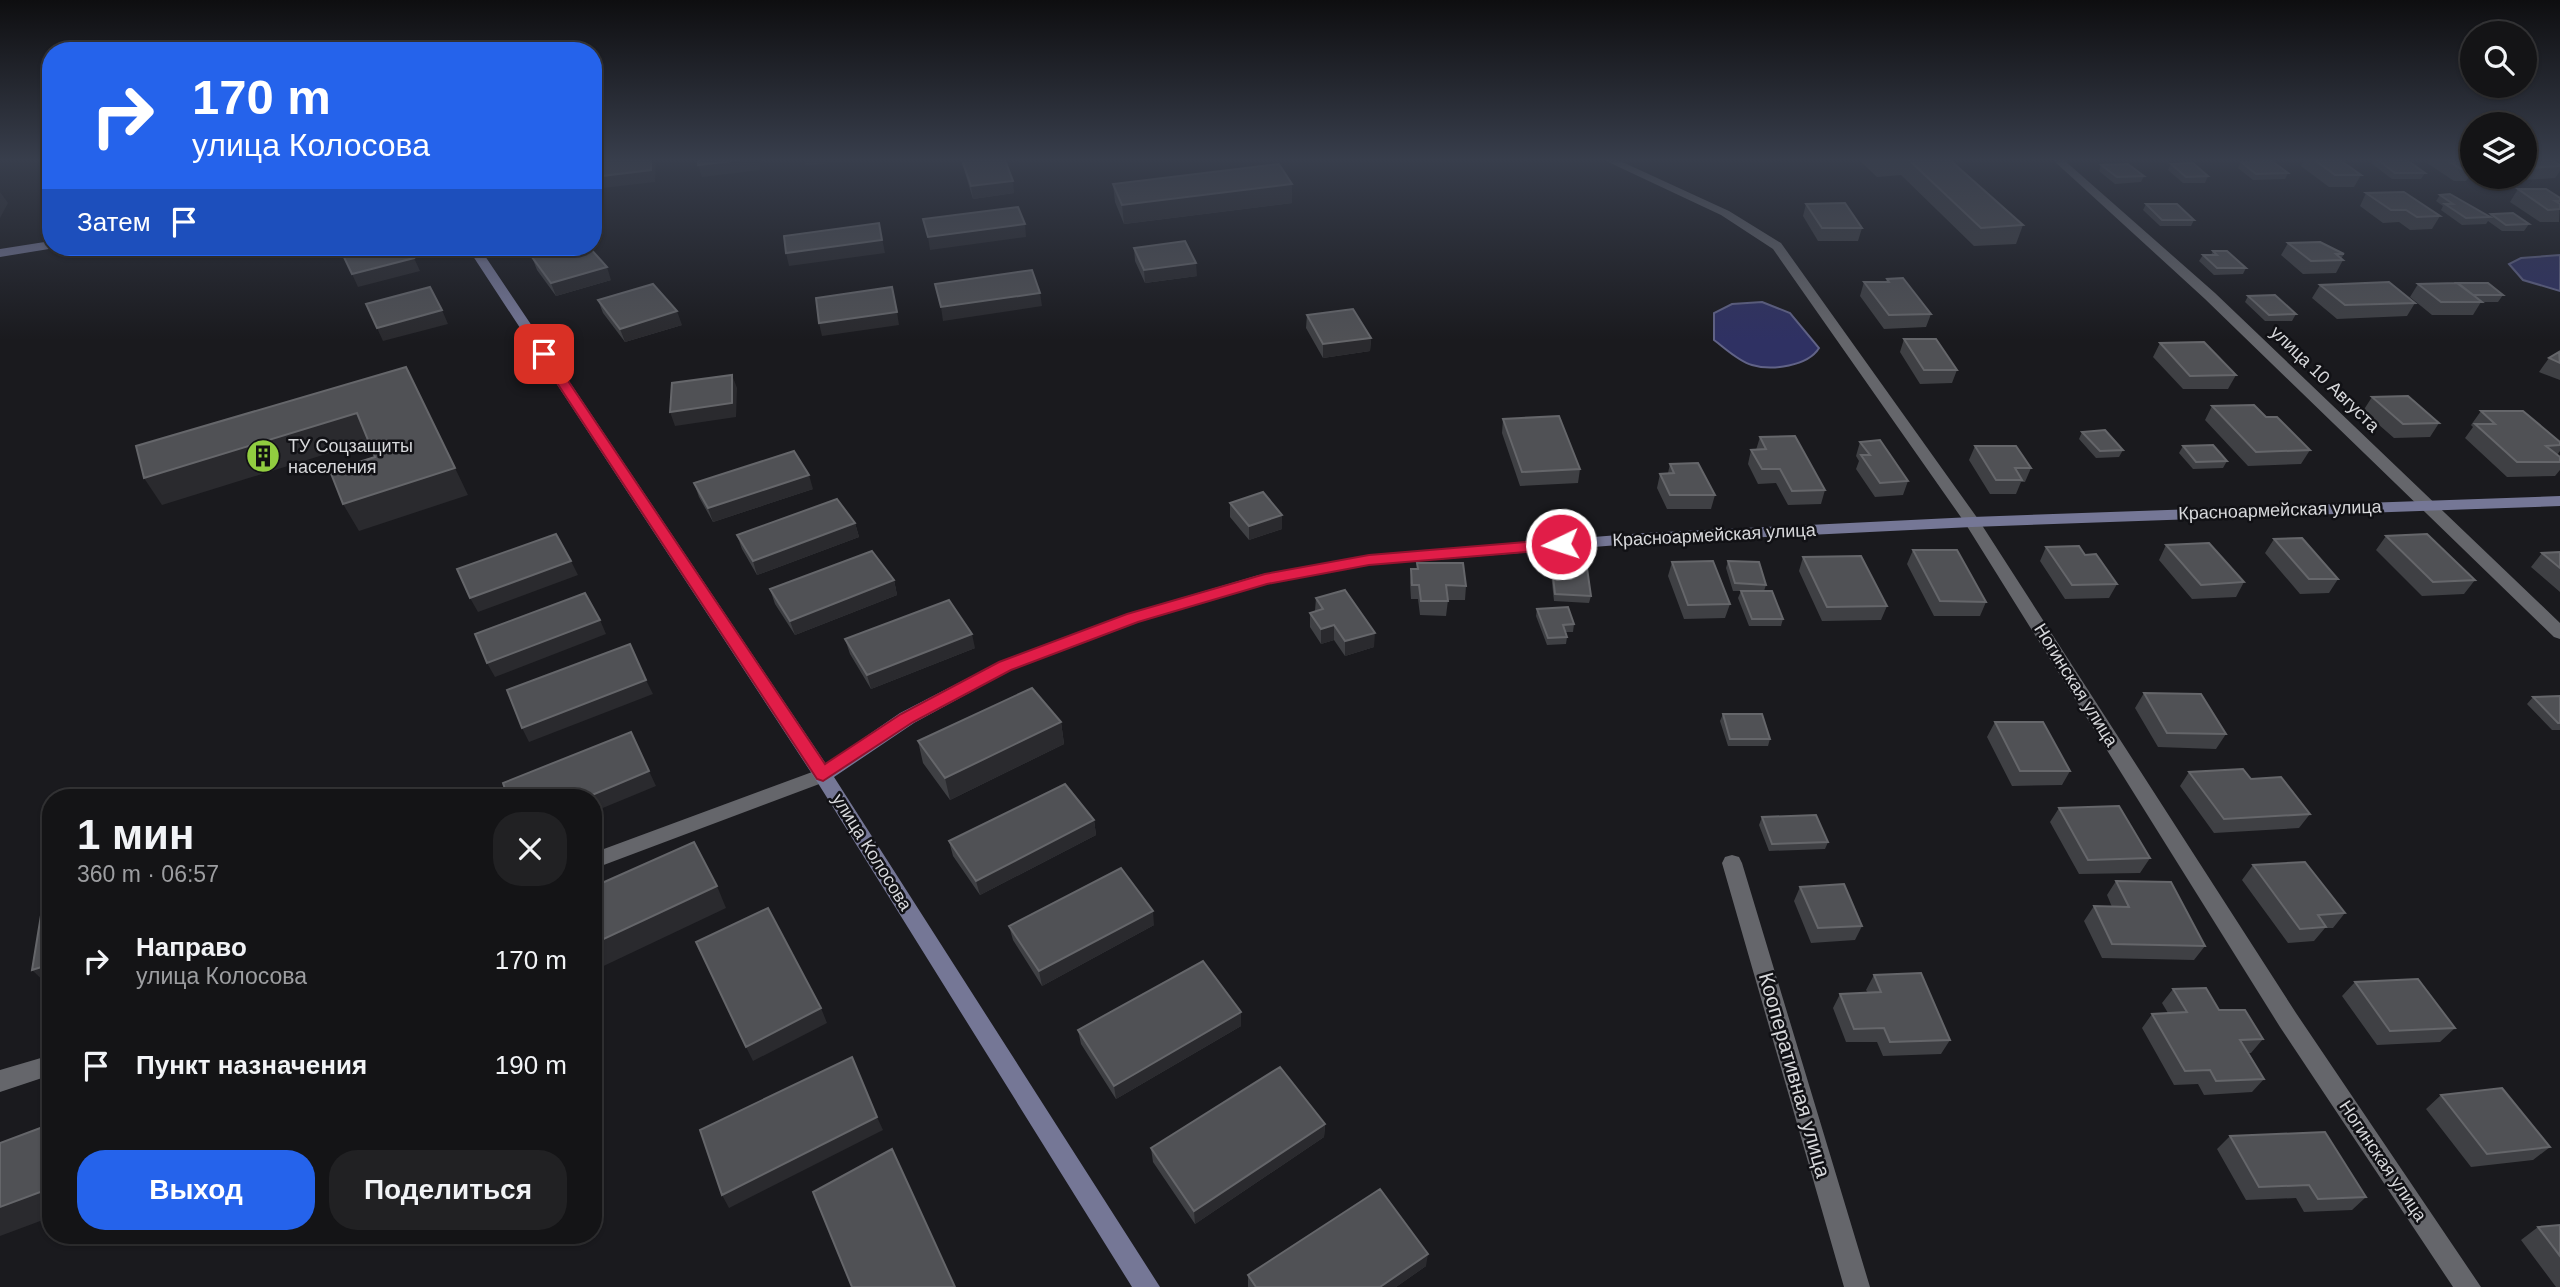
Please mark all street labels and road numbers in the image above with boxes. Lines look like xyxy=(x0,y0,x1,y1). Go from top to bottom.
street label: улица 10 Августа xyxy=(2266,322,2384,437)
street label: Красноармейская улица xyxy=(2178,496,2383,524)
street label: Красноармейская улица xyxy=(1612,520,1817,550)
street label: Ногинская улица xyxy=(2030,620,2122,751)
street label: улица Колосова xyxy=(828,790,916,915)
street label: Кооперативная улица xyxy=(1755,970,1835,1180)
street label: Ногинская улица xyxy=(2335,1097,2431,1226)

